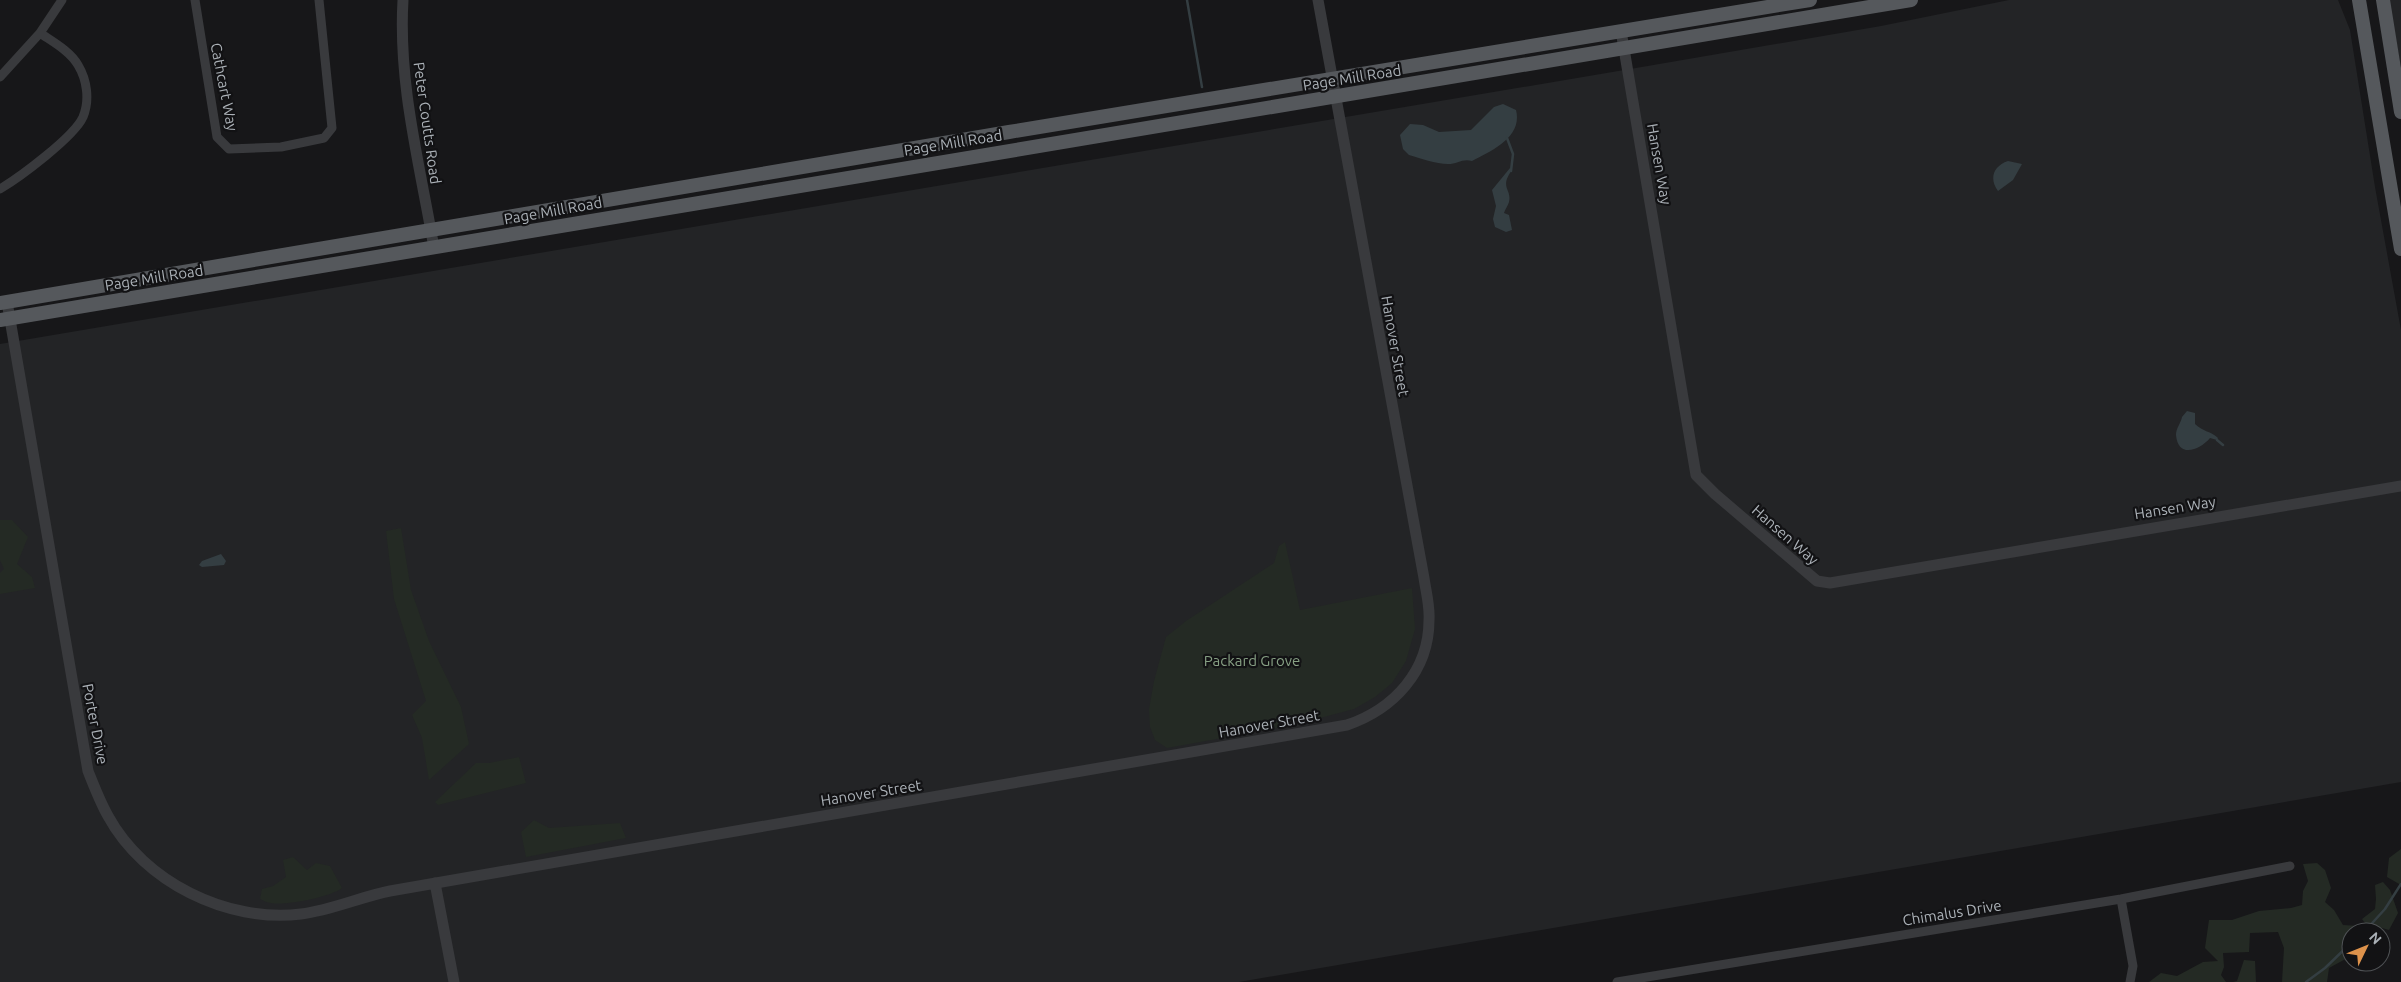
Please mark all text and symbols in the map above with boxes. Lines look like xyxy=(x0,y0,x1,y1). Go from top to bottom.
street label: Cathcart Way xyxy=(208,41,241,132)
street label: Peter Coutts Road xyxy=(411,61,444,185)
street label: Page Mill Road xyxy=(1301,61,1402,94)
street label: Hansen Way xyxy=(1644,122,1675,206)
street label: Page Mill Road xyxy=(902,126,1003,159)
street label: Page Mill Road xyxy=(502,194,603,228)
street label: Page Mill Road xyxy=(103,261,204,294)
street label: Hanover Street xyxy=(1378,294,1413,398)
street label: Hansen Way xyxy=(2133,493,2217,522)
street label: Hansen Way xyxy=(1749,501,1822,568)
park label: Packard Grove xyxy=(1204,652,1300,669)
street label: Porter Drive xyxy=(79,682,112,766)
street label: Hanover Street xyxy=(1217,706,1321,741)
street label: Hanover Street xyxy=(819,776,923,809)
street label: Chimalus Drive xyxy=(1901,896,2003,929)
north arrow xyxy=(2341,922,2391,972)
text: N xyxy=(2366,929,2385,947)

